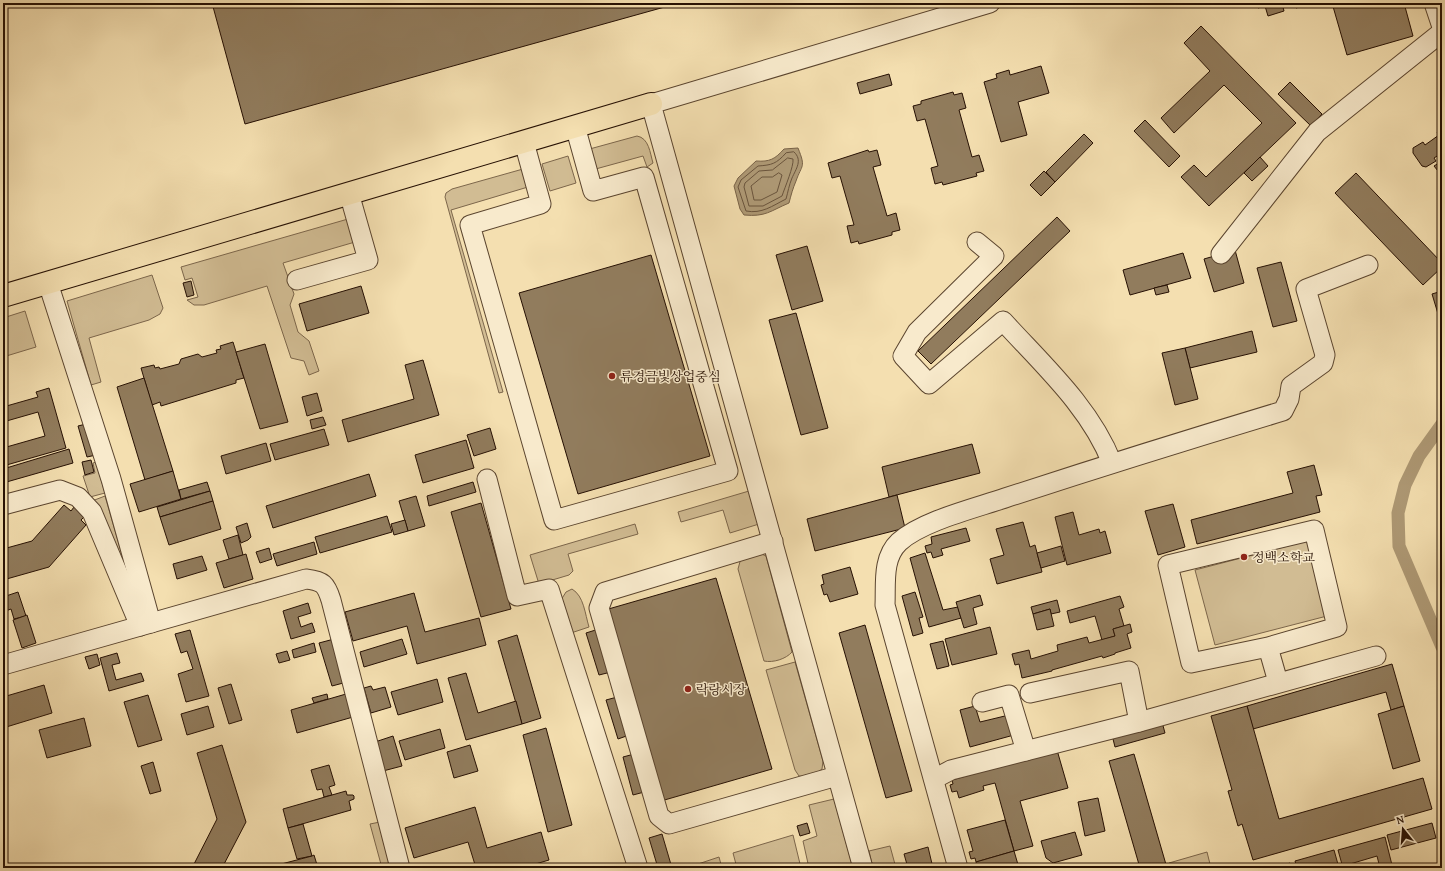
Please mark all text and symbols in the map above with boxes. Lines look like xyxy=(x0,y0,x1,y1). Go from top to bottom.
place label: 류경금빛상업중심 xyxy=(620,367,720,386)
marker: 류경금빛상업중심 xyxy=(607,371,617,381)
place label: 정백소학교 xyxy=(1252,548,1315,567)
marker: 정백소학교 xyxy=(1239,552,1249,562)
place label: 락랑시장 xyxy=(696,680,747,699)
marker: 락랑시장 xyxy=(683,684,693,694)
north arrow xyxy=(1383,809,1423,849)
text: N xyxy=(1394,811,1407,828)

